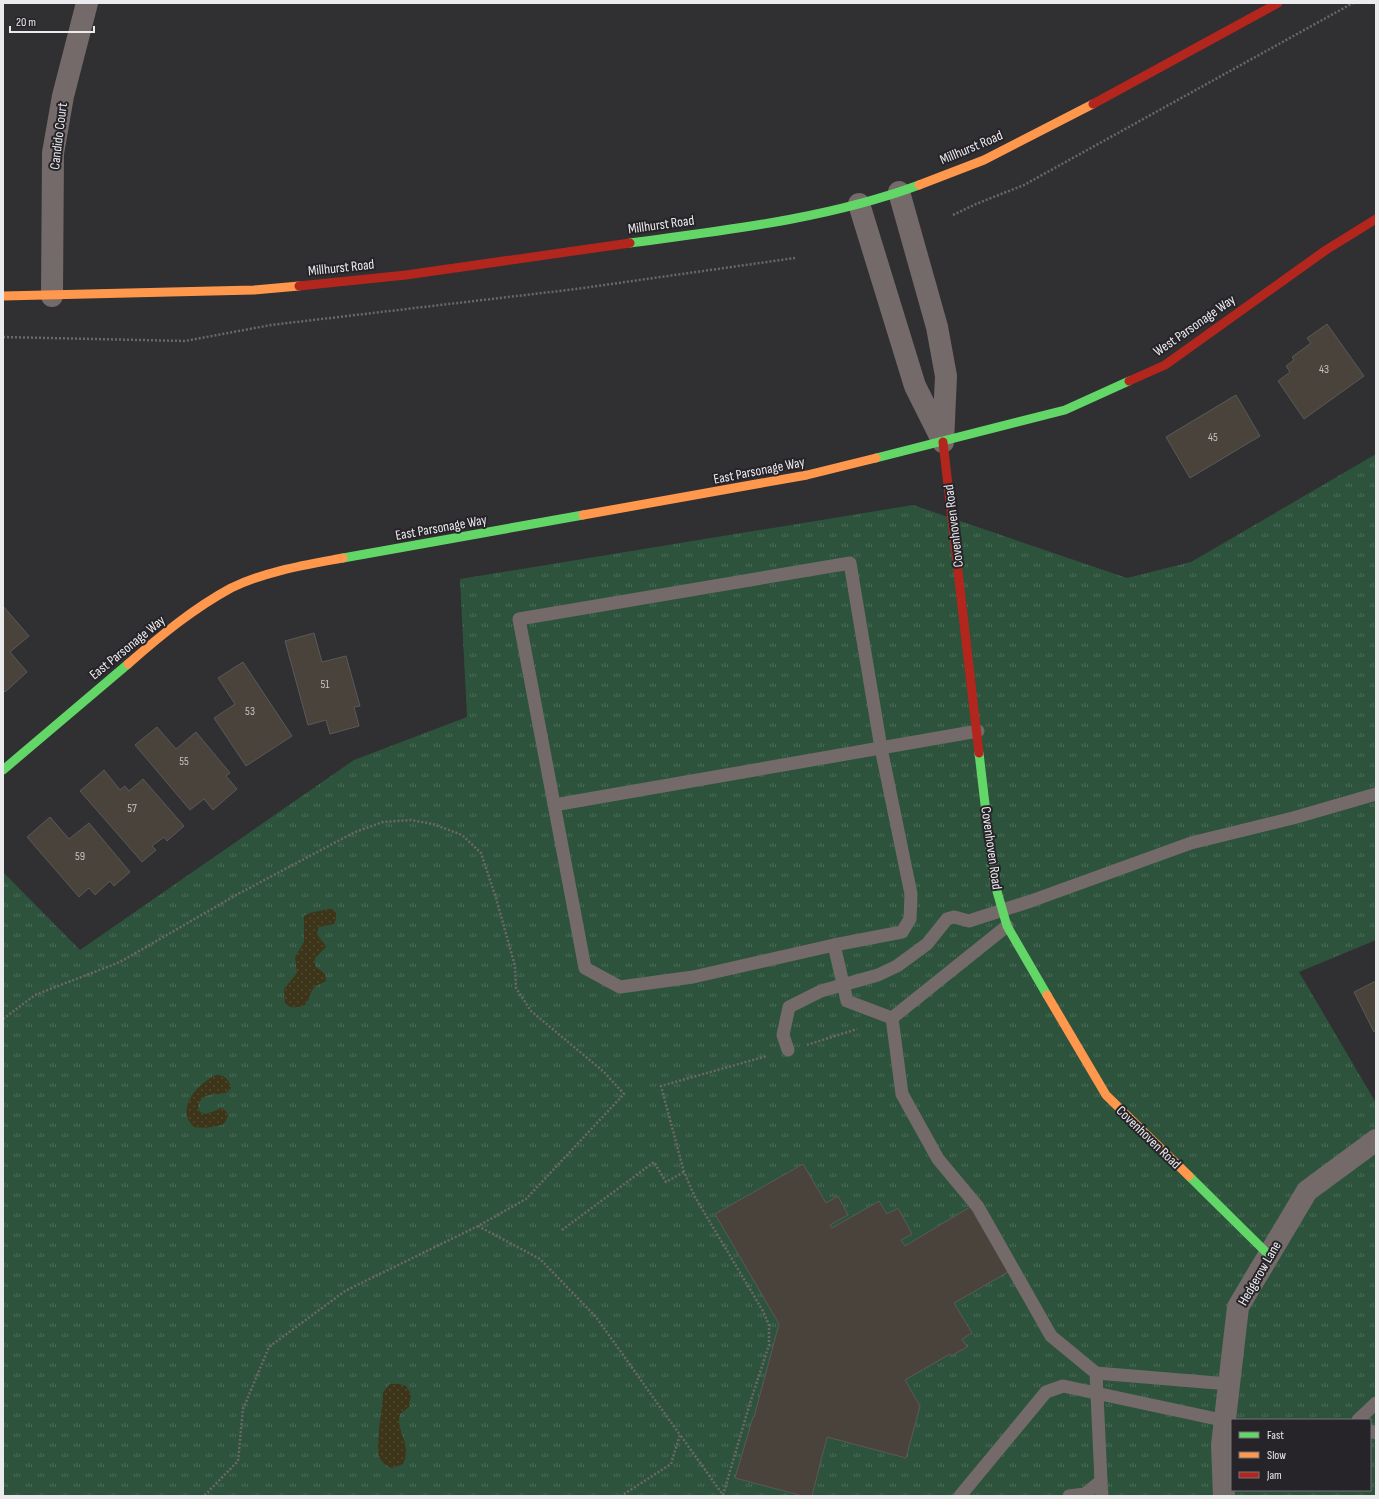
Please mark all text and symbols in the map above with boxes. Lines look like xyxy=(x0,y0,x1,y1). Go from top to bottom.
scale bar xyxy=(10,8,94,34)
text: 20 m xyxy=(16,15,36,30)
street label: Candido Court xyxy=(46,102,71,170)
street label: Millhurst Road xyxy=(937,127,1005,168)
street label: Millhurst Road xyxy=(627,211,695,238)
street label: Millhurst Road xyxy=(307,256,375,279)
street label: West Parsonage Way xyxy=(1150,291,1239,360)
house number: 43 xyxy=(1319,362,1329,377)
house number: 45 xyxy=(1208,430,1218,445)
street label: East Parsonage Way xyxy=(712,453,807,488)
street label: Covenhoven Road xyxy=(940,483,967,568)
street label: East Parsonage Way xyxy=(394,511,489,544)
street label: East Parsonage Way xyxy=(86,611,169,683)
house number: 51 xyxy=(320,677,330,692)
house number: 53 xyxy=(245,704,255,719)
house number: 55 xyxy=(179,754,189,769)
house number: 57 xyxy=(127,801,137,816)
street label: Covenhoven Road xyxy=(977,806,1006,891)
house number: 59 xyxy=(75,849,85,864)
street label: Covenhoven Road xyxy=(1113,1102,1185,1173)
street label: Hedgerow Lane xyxy=(1234,1238,1285,1308)
legend xyxy=(1231,1419,1371,1491)
text: Fast xyxy=(1267,1428,1284,1443)
text: Slow xyxy=(1267,1448,1286,1463)
text: Jam xyxy=(1266,1468,1282,1483)

